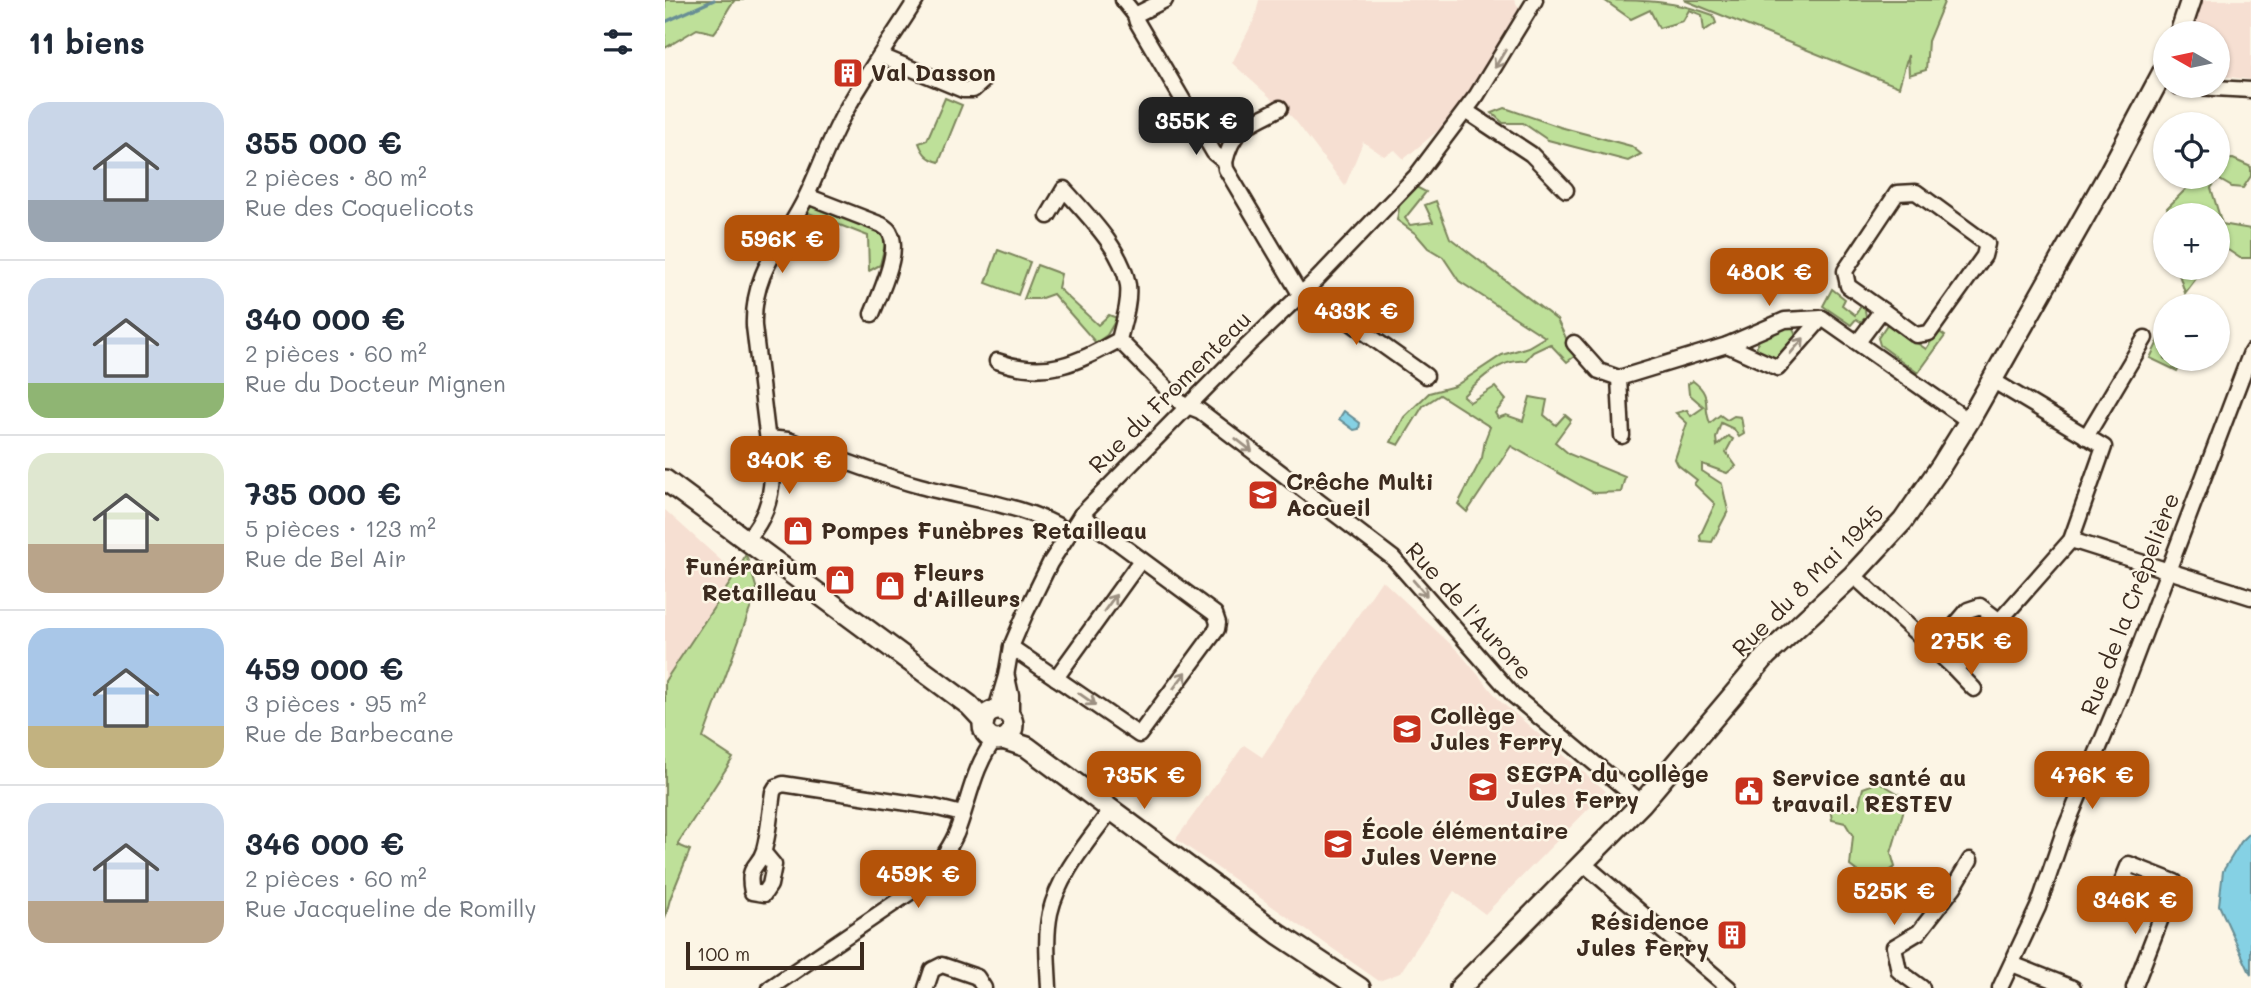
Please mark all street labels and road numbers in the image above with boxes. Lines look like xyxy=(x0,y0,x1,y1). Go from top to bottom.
street label: Rue du Fromenteau xyxy=(1082,304,1257,479)
street label: Rue de la Crêpelière xyxy=(2073,488,2185,719)
street label: Rue du 8 Mai 1945 xyxy=(1725,498,1890,663)
street label: Rue de l'Aurore xyxy=(1400,535,1540,686)

